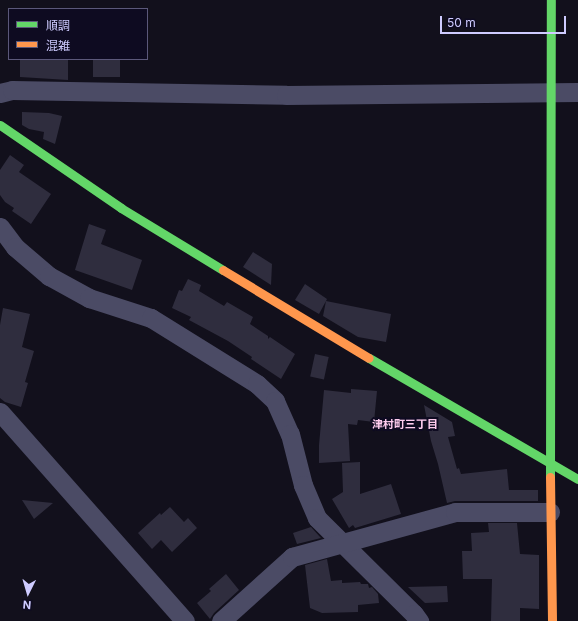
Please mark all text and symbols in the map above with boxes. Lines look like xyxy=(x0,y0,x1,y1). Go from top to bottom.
legend xyxy=(8,8,148,60)
scale bar xyxy=(442,8,568,34)
text: 50 m xyxy=(447,15,476,30)
text: 順調 xyxy=(46,18,70,33)
text: 混雑 xyxy=(46,38,70,53)
district label: 津村町三丁目 xyxy=(372,417,438,431)
north arrow xyxy=(8,573,48,613)
text: N xyxy=(22,598,32,612)

